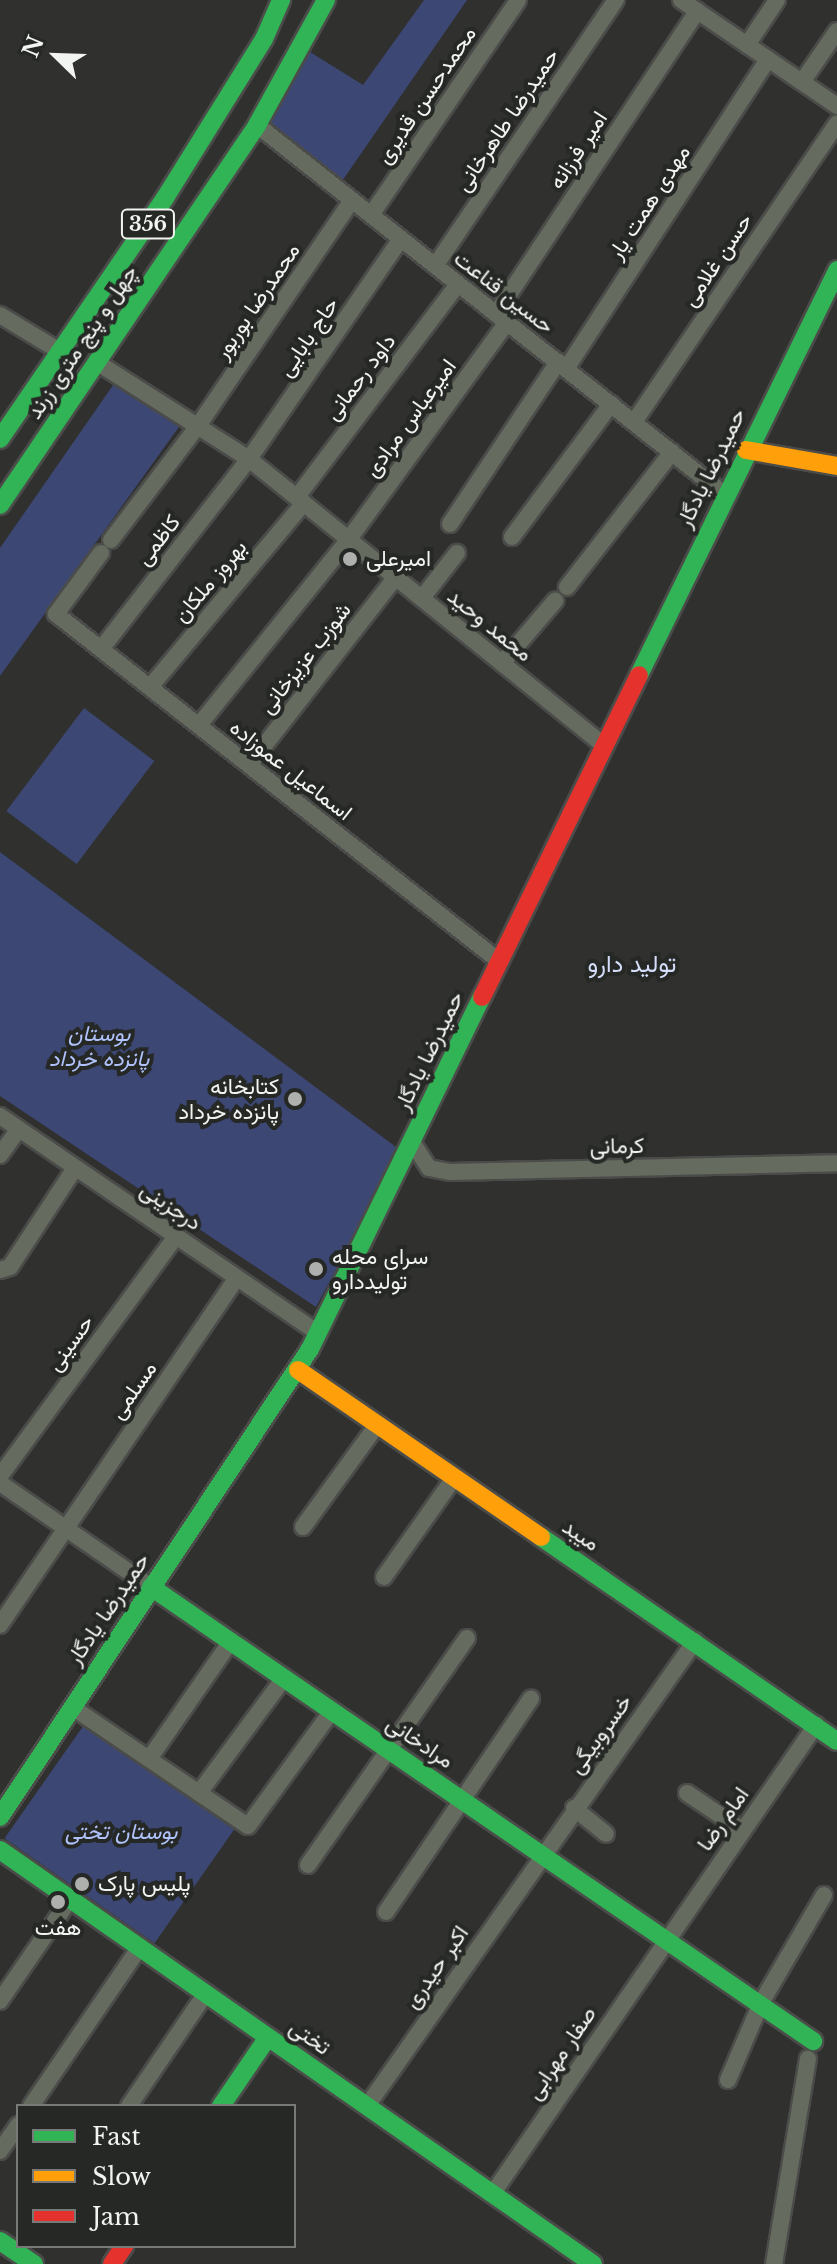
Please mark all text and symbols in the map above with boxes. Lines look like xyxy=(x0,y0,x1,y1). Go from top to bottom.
north arrow xyxy=(16,16,96,96)
street label: محمدحسن قدیری xyxy=(370,21,482,169)
text: N xyxy=(17,32,50,61)
street label: حمیدرضا طاهرخانی xyxy=(450,44,564,196)
street label: امیر فرزانه xyxy=(543,106,613,194)
street label: مهدی همت یار xyxy=(602,140,696,264)
road number: 356 xyxy=(120,208,176,240)
street label: حسن غلامی xyxy=(676,208,758,312)
street label: محمدرضا بوربور xyxy=(208,238,306,364)
street label: حسین قناعت xyxy=(449,245,559,339)
street label: چهل و پنج متری زرند xyxy=(21,260,143,424)
street label: حاج بابایی xyxy=(272,292,344,382)
street label: داود رحمانی xyxy=(319,328,401,426)
street label: امیرعباس مرادی xyxy=(358,354,462,482)
street label: حمیدرضا یادگار xyxy=(671,404,751,532)
street label: کاظمی xyxy=(130,509,186,571)
street label: بهروز ملکان xyxy=(168,534,252,628)
place label: امیرعلی xyxy=(366,546,431,572)
marker: امیرعلی xyxy=(341,550,359,568)
street label: محمد وحید xyxy=(442,583,538,667)
street label: شوزب عزیزخانی xyxy=(253,597,357,719)
street label: اسماعیل عموزاده xyxy=(225,714,357,826)
district label: تولید دارو xyxy=(588,950,676,978)
street label: حمیدرضا یادگار xyxy=(389,987,469,1115)
park label: بوستان پانزده خرداد xyxy=(49,1020,149,1072)
place label: کتابخانه پانزده خرداد xyxy=(179,1073,279,1124)
marker: کتابخانه پانزده خرداد xyxy=(286,1090,304,1108)
street label: کرمانی xyxy=(589,1132,645,1160)
street label: درجزینی xyxy=(135,1176,207,1236)
place label: سرای محله تولیددارو xyxy=(332,1243,428,1294)
marker: سرای محله تولیددارو xyxy=(307,1260,325,1278)
street label: حسینی xyxy=(41,1310,99,1376)
street label: مسلمی xyxy=(104,1356,162,1424)
street label: میبد xyxy=(557,1513,605,1557)
street label: حمیدرضا یادگار xyxy=(61,1548,155,1670)
street label: خسروبیگی xyxy=(563,1689,637,1779)
street label: مرادخانی xyxy=(381,1710,459,1774)
street label: امام رضا xyxy=(692,1782,754,1856)
park label: بوستان تختی xyxy=(65,1819,177,1845)
place label: پلیس پارک xyxy=(98,1871,191,1897)
marker: پلیس پارک xyxy=(73,1875,91,1893)
marker: هفت xyxy=(49,1893,67,1911)
place label: هفت xyxy=(35,1915,81,1941)
street label: اکبر حیدری xyxy=(398,1921,474,2013)
street label: صفار مهرابی xyxy=(520,2001,602,2105)
street label: تختی xyxy=(284,2014,336,2060)
legend xyxy=(16,2104,296,2248)
text: Fast xyxy=(92,2122,140,2151)
text: Slow xyxy=(92,2162,151,2191)
text: Jam xyxy=(92,2202,140,2231)

